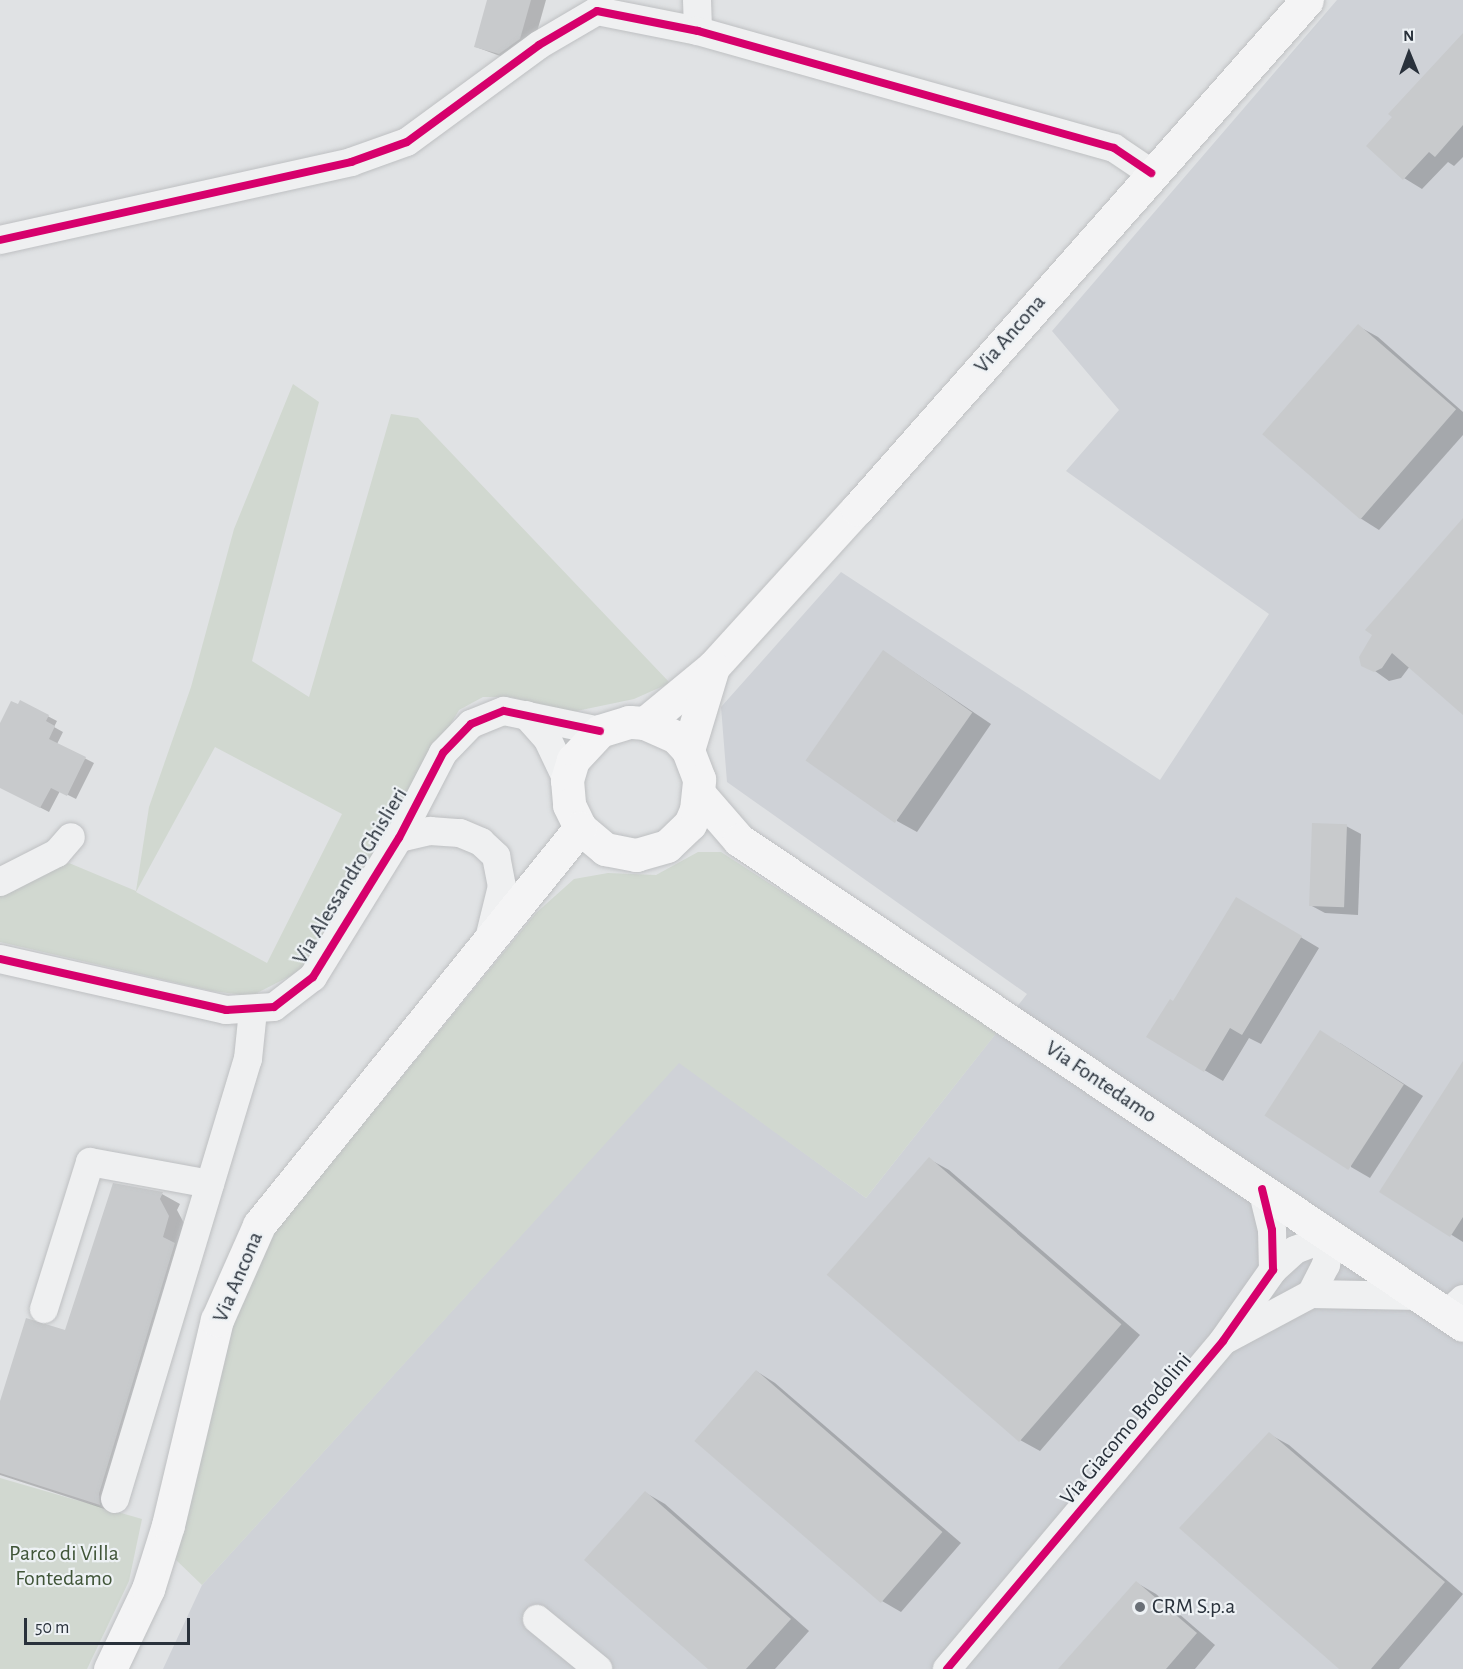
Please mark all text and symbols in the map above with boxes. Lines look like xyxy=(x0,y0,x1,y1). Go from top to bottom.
north arrow xyxy=(1379,24,1439,84)
text: N xyxy=(1403,28,1414,44)
street label: Via Ancona xyxy=(969,289,1051,379)
street label: Via Alessandro Ghislieri xyxy=(287,783,413,969)
street label: Via Fontedamo xyxy=(1040,1035,1162,1129)
street label: Via Ancona xyxy=(207,1228,269,1326)
street label: Via Giacomo Brodolini xyxy=(1055,1348,1197,1510)
park label: Parco di Villa Fontedamo xyxy=(9,1540,119,1592)
place label: CRM S.p.a xyxy=(1152,1594,1235,1620)
marker: CRM S.p.a xyxy=(1133,1600,1147,1614)
scale bar xyxy=(27,1606,194,1644)
text: 50 m xyxy=(35,1619,69,1637)

